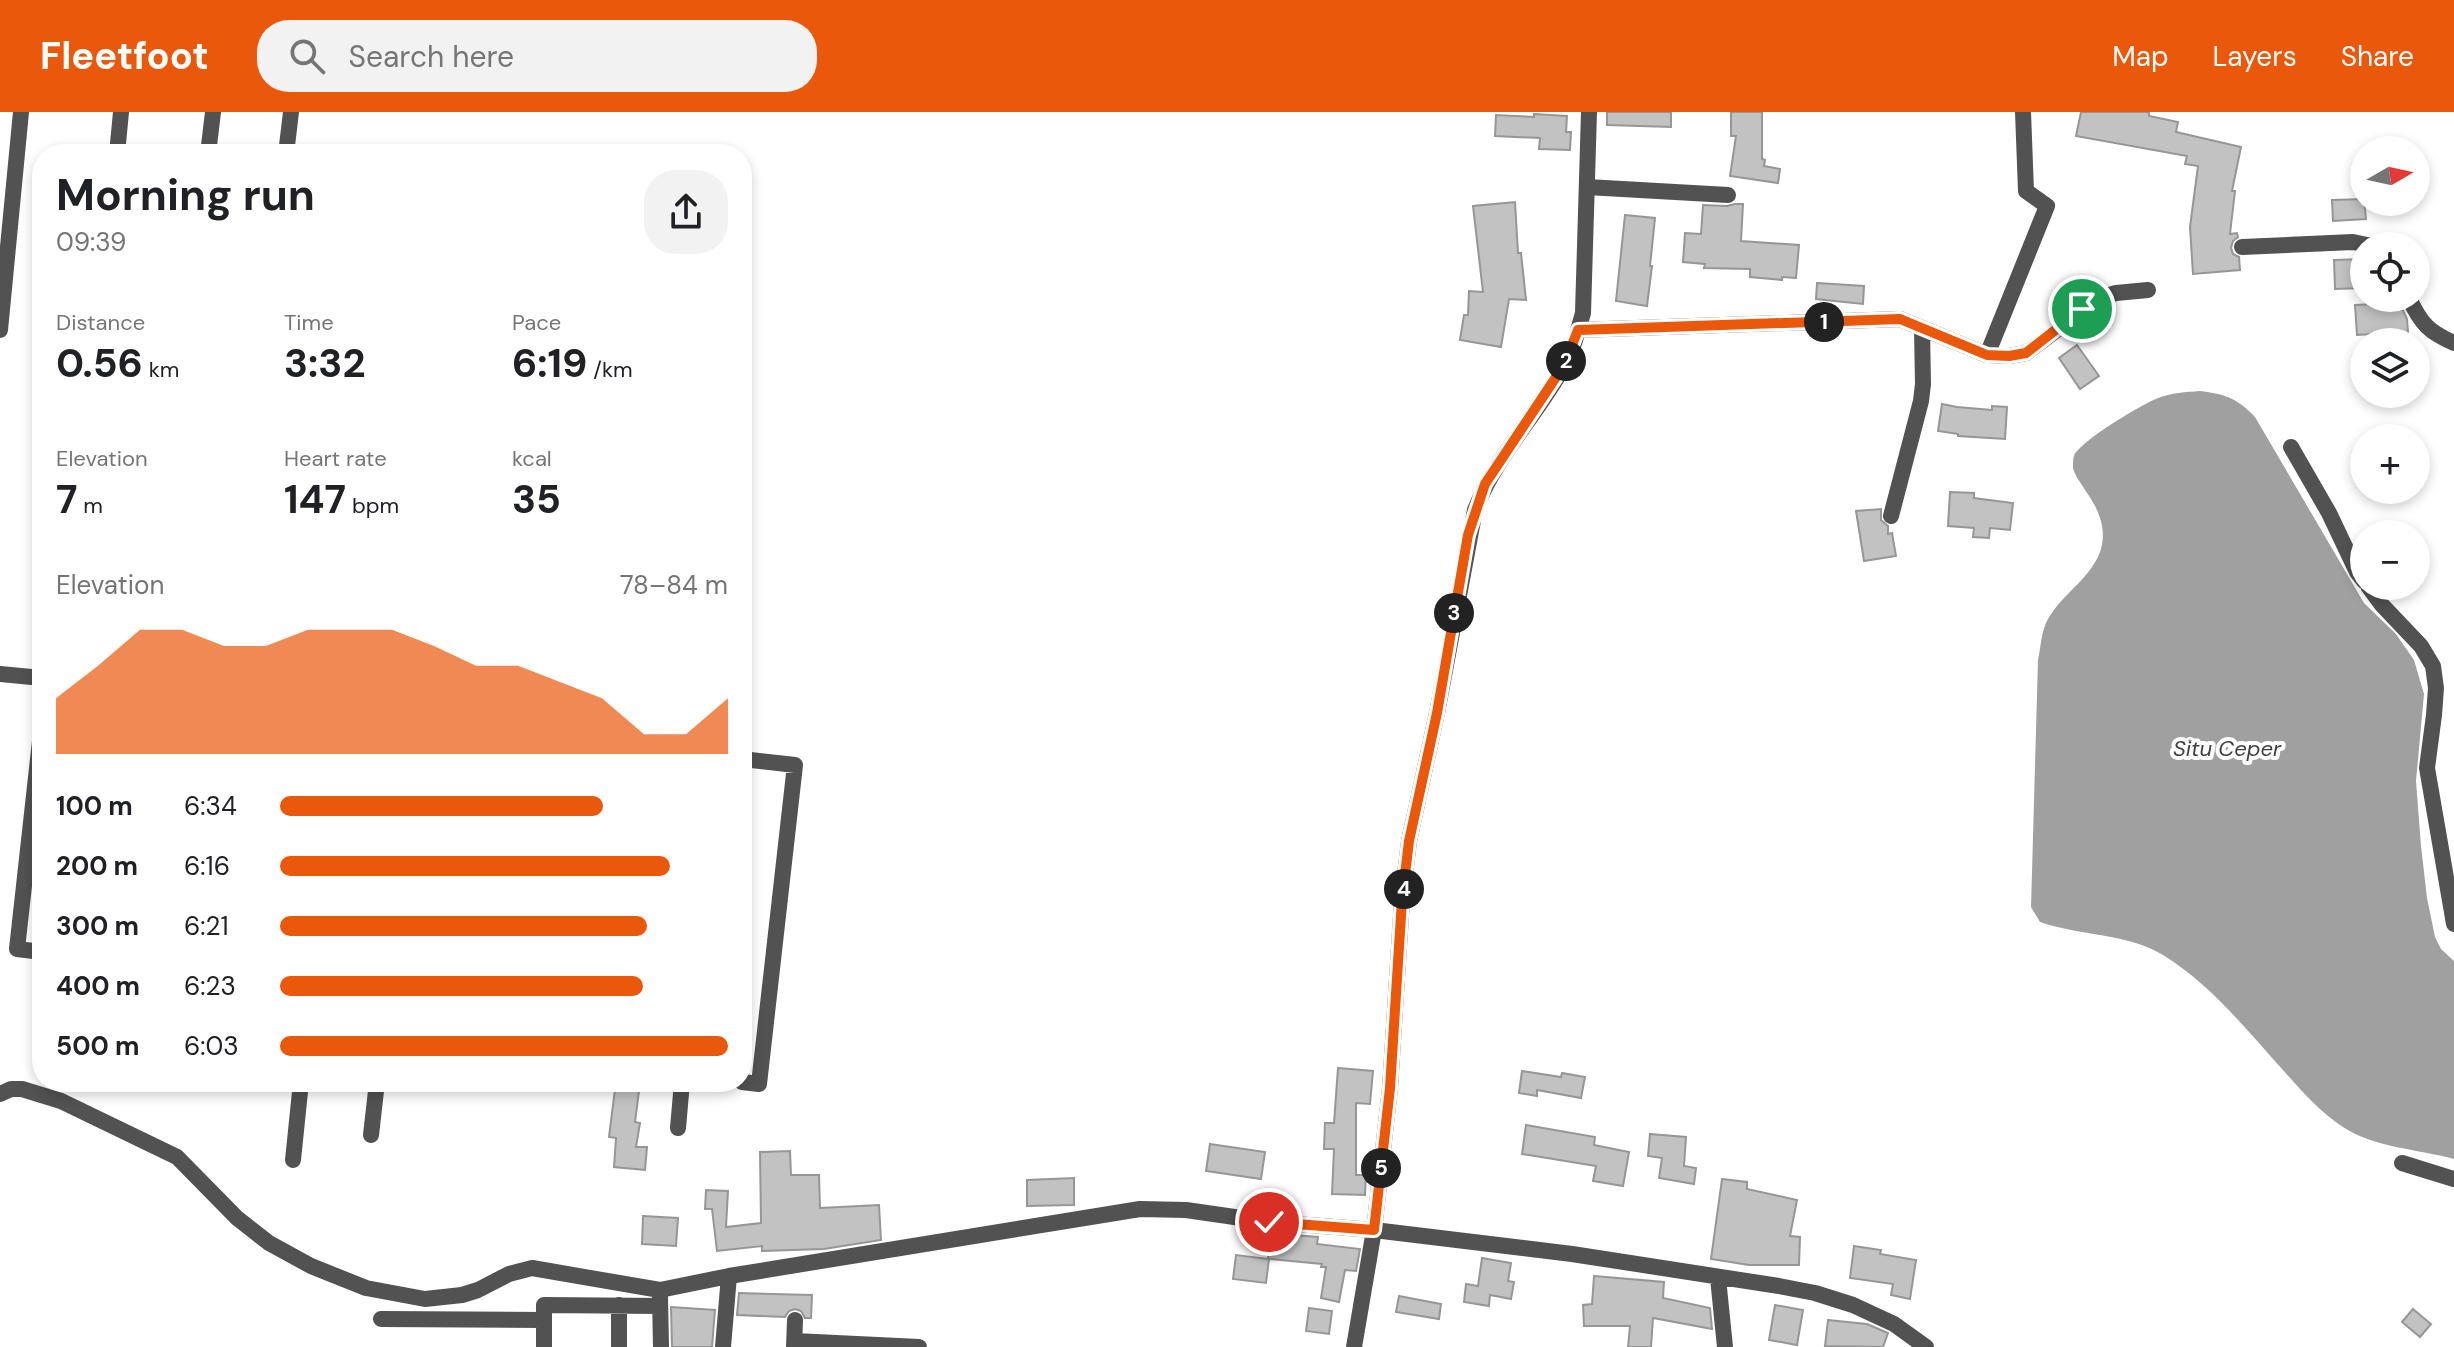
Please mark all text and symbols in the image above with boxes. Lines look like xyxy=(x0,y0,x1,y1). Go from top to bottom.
search box xyxy=(257,20,817,92)
text: Fleetfoot xyxy=(40,31,209,81)
icon: search xyxy=(285,34,329,78)
text: Search here xyxy=(349,37,514,76)
text: Map xyxy=(2112,38,2169,75)
text: Layers xyxy=(2213,38,2297,75)
text: Share xyxy=(2341,38,2414,75)
north arrow xyxy=(2350,136,2430,216)
map controls xyxy=(2350,136,2430,600)
text: Morning run xyxy=(56,166,315,224)
button: share xyxy=(644,170,728,254)
text: 09:39 xyxy=(56,225,126,259)
button: locate xyxy=(2350,232,2430,312)
pin xyxy=(2048,275,2116,343)
icon: arrive xyxy=(2060,287,2104,331)
pin: 1 xyxy=(1804,302,1844,342)
text: 1 xyxy=(1820,307,1828,336)
text: Distance xyxy=(56,308,145,337)
text: Time xyxy=(284,308,334,337)
text: Pace xyxy=(512,308,561,337)
button: layers xyxy=(2350,328,2430,408)
text: 0.56 xyxy=(56,337,143,389)
text: 3:32 xyxy=(284,337,365,389)
text: 6:19 xyxy=(512,337,587,389)
pin: 2 xyxy=(1546,341,1586,381)
text: 2 xyxy=(1560,346,1572,375)
text: km xyxy=(143,355,179,384)
text: /km xyxy=(587,355,633,384)
button: + xyxy=(2350,424,2430,504)
text: Elevation xyxy=(56,444,148,473)
text: Heart rate xyxy=(284,444,387,473)
text: kcal xyxy=(512,444,552,473)
text: 7 xyxy=(56,473,77,525)
text: 147 xyxy=(284,473,346,525)
text: 35 xyxy=(512,473,561,525)
text: m xyxy=(77,491,103,520)
text: bpm xyxy=(346,491,399,520)
button: − xyxy=(2350,520,2430,600)
text: Elevation xyxy=(56,568,164,602)
text: 78–84 m xyxy=(620,568,728,602)
pin: 3 xyxy=(1434,593,1474,633)
text: 3 xyxy=(1447,598,1461,627)
water label: Situ Ceper xyxy=(2173,734,2282,763)
text: 100 m xyxy=(56,789,133,823)
text: 6:34 xyxy=(184,789,237,823)
text: 200 m xyxy=(56,849,138,883)
text: 6:16 xyxy=(184,849,230,883)
pin: 4 xyxy=(1384,869,1424,909)
text: 4 xyxy=(1397,874,1411,903)
text: 300 m xyxy=(56,909,139,943)
text: 6:21 xyxy=(184,909,229,943)
text: 400 m xyxy=(56,969,140,1003)
text: 6:23 xyxy=(184,969,236,1003)
text: 500 m xyxy=(56,1029,139,1063)
text: 6:03 xyxy=(184,1029,239,1063)
pin: 5 xyxy=(1361,1148,1401,1188)
text: 5 xyxy=(1374,1153,1388,1182)
pin xyxy=(1235,1188,1303,1256)
icon: check xyxy=(1247,1200,1291,1244)

